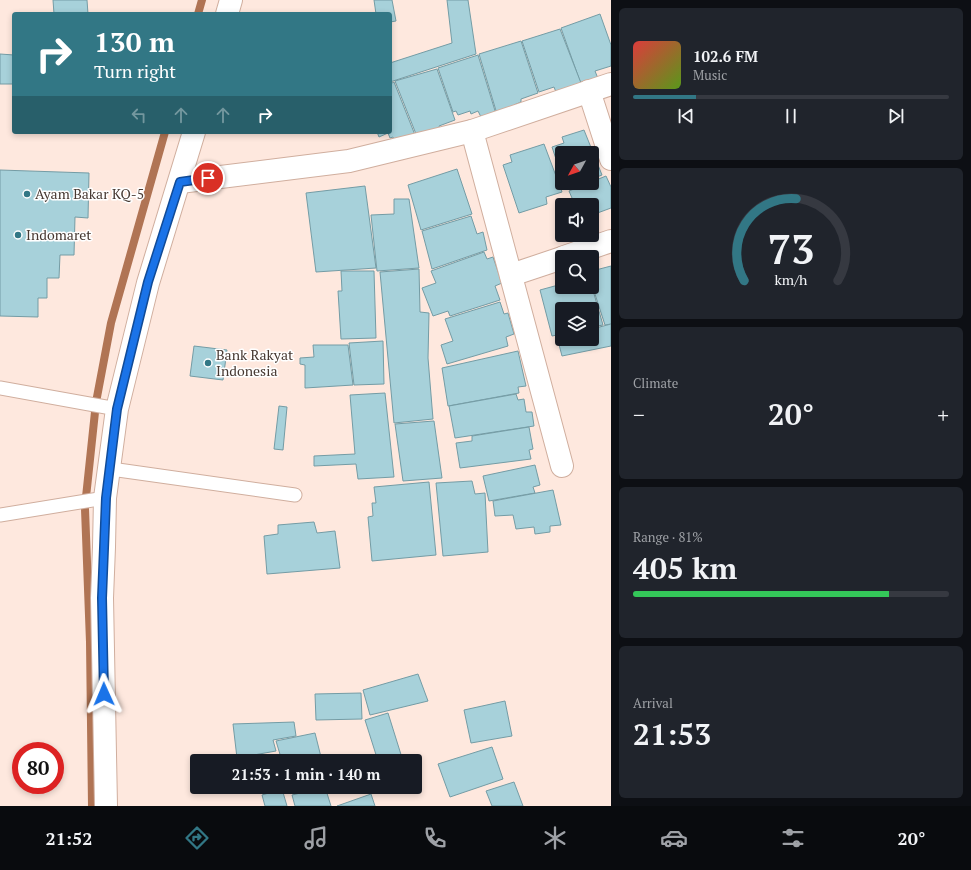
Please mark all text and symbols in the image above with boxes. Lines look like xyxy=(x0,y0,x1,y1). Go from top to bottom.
text: 130 m xyxy=(94,23,175,60)
icon: right xyxy=(28,28,80,80)
text: 102.6 FM xyxy=(693,46,758,66)
text: Turn right xyxy=(94,59,176,83)
text: Music xyxy=(693,66,727,84)
icon: left xyxy=(128,104,150,126)
icon: ahead xyxy=(170,104,192,126)
icon: ahead xyxy=(212,104,234,126)
icon: right xyxy=(254,104,276,126)
icon: previous xyxy=(675,105,697,127)
icon: pause xyxy=(780,105,802,127)
icon: next xyxy=(885,105,907,127)
north arrow xyxy=(555,146,599,190)
map controls xyxy=(555,146,599,346)
pin xyxy=(191,161,225,195)
icon: arrive xyxy=(197,167,219,189)
place label: Ayam Bakar KQ-5 xyxy=(35,184,144,203)
marker: Ayam Bakar KQ-5 xyxy=(22,189,32,199)
button: sound xyxy=(555,198,599,242)
text: 73 xyxy=(767,221,815,276)
place label: Indomaret xyxy=(26,225,92,244)
marker: Indomaret xyxy=(13,230,23,240)
button: search xyxy=(555,250,599,294)
text: km/h xyxy=(775,270,808,289)
button: layers xyxy=(555,302,599,346)
place label: Bank Rakyat Indonesia xyxy=(216,345,294,380)
marker: Bank Rakyat Indonesia xyxy=(203,358,213,368)
text: Climate xyxy=(633,374,678,392)
text: 20° xyxy=(768,394,814,434)
text: − xyxy=(633,400,645,429)
text: + xyxy=(937,400,949,429)
text: Range · 81% xyxy=(633,528,703,546)
text: 405 km xyxy=(633,548,737,588)
position arrow xyxy=(83,673,125,715)
text: Arrival xyxy=(633,694,673,712)
text: 21:53 xyxy=(633,714,711,754)
speed limit sign: 80 xyxy=(12,742,64,794)
text: 21:53 · 1 min · 140 m xyxy=(232,764,380,784)
icon: directions xyxy=(183,824,211,852)
icon: music xyxy=(302,824,330,852)
icon: phone xyxy=(421,824,449,852)
icon: climate xyxy=(541,824,569,852)
icon: car xyxy=(660,824,688,852)
icon: filters xyxy=(779,824,807,852)
text: 21:52 xyxy=(46,826,92,850)
text: 20° xyxy=(898,826,925,850)

